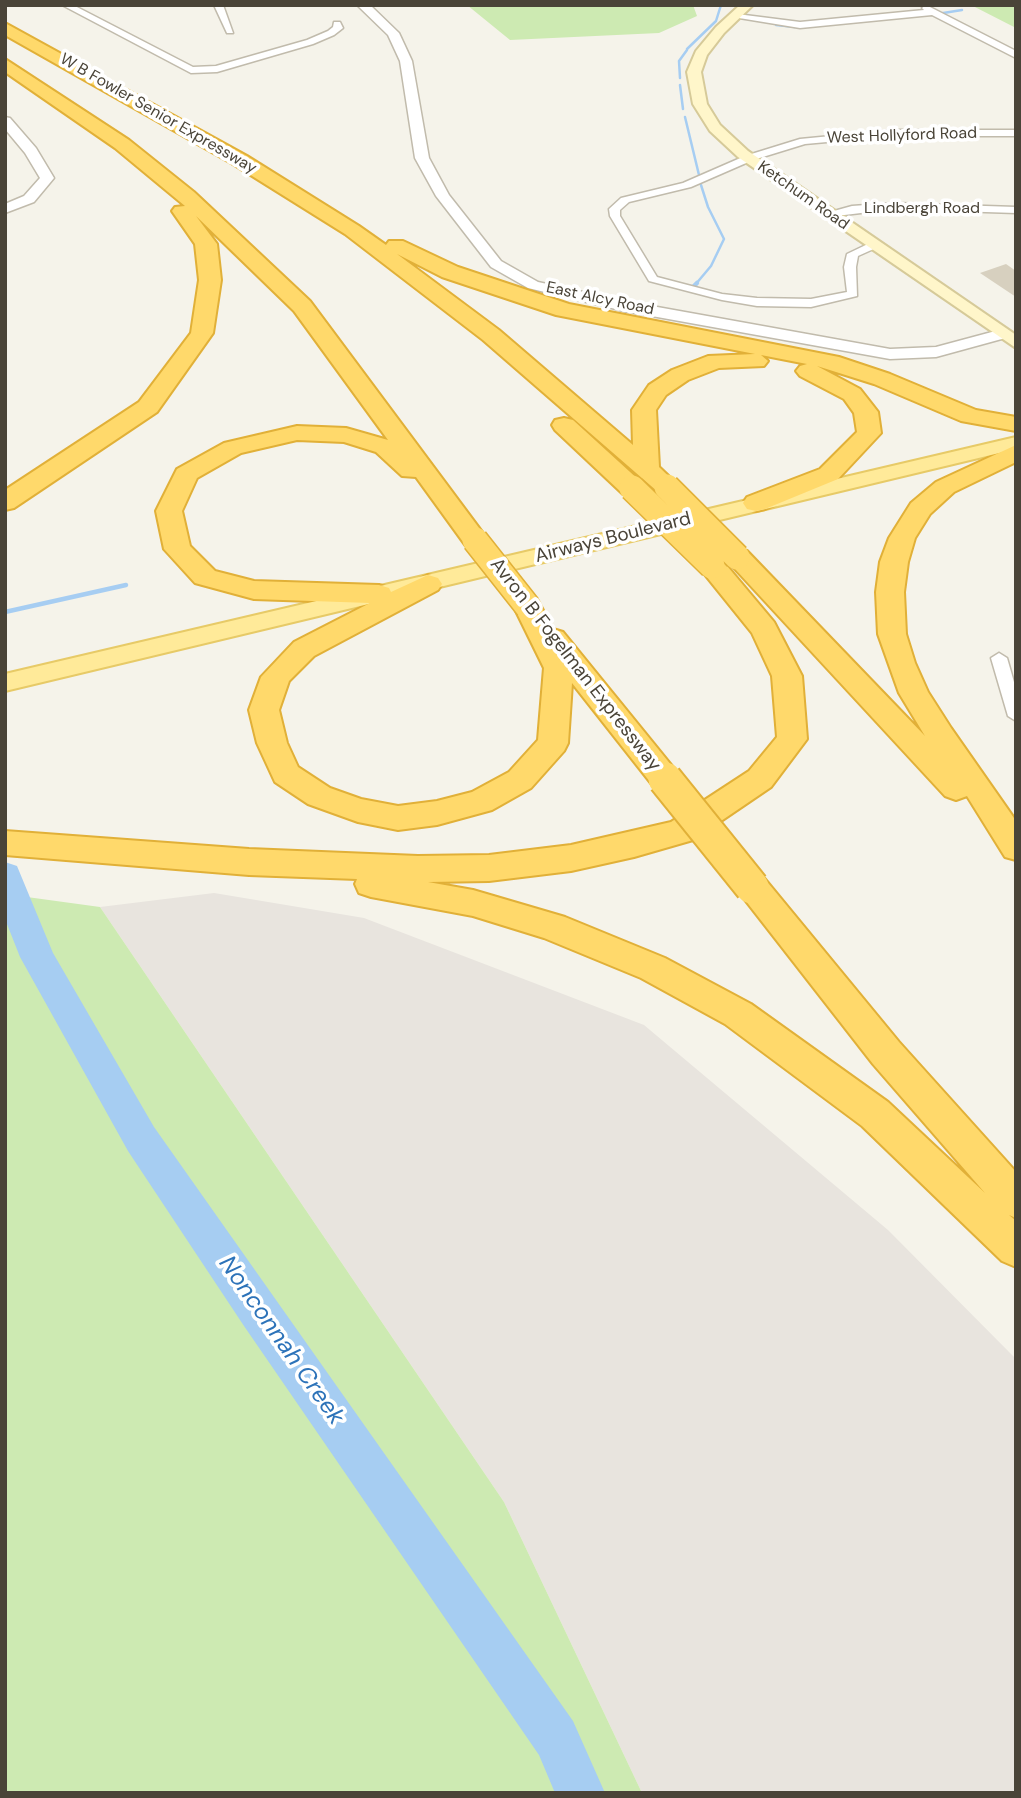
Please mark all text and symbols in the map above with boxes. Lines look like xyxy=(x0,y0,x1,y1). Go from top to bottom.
street label: W B Fowler Senior Expressway xyxy=(56,50,260,178)
street label: West Hollyford Road xyxy=(827,124,977,148)
street label: Ketchum Road xyxy=(754,157,852,235)
street label: Lindbergh Road xyxy=(864,199,980,219)
street label: East Alcy Road xyxy=(544,278,656,320)
street label: Airways Boulevard xyxy=(533,508,693,568)
street label: Avron B Fogelman Expressway xyxy=(485,554,665,776)
water label: Nonconnah Creek xyxy=(212,1251,350,1431)

